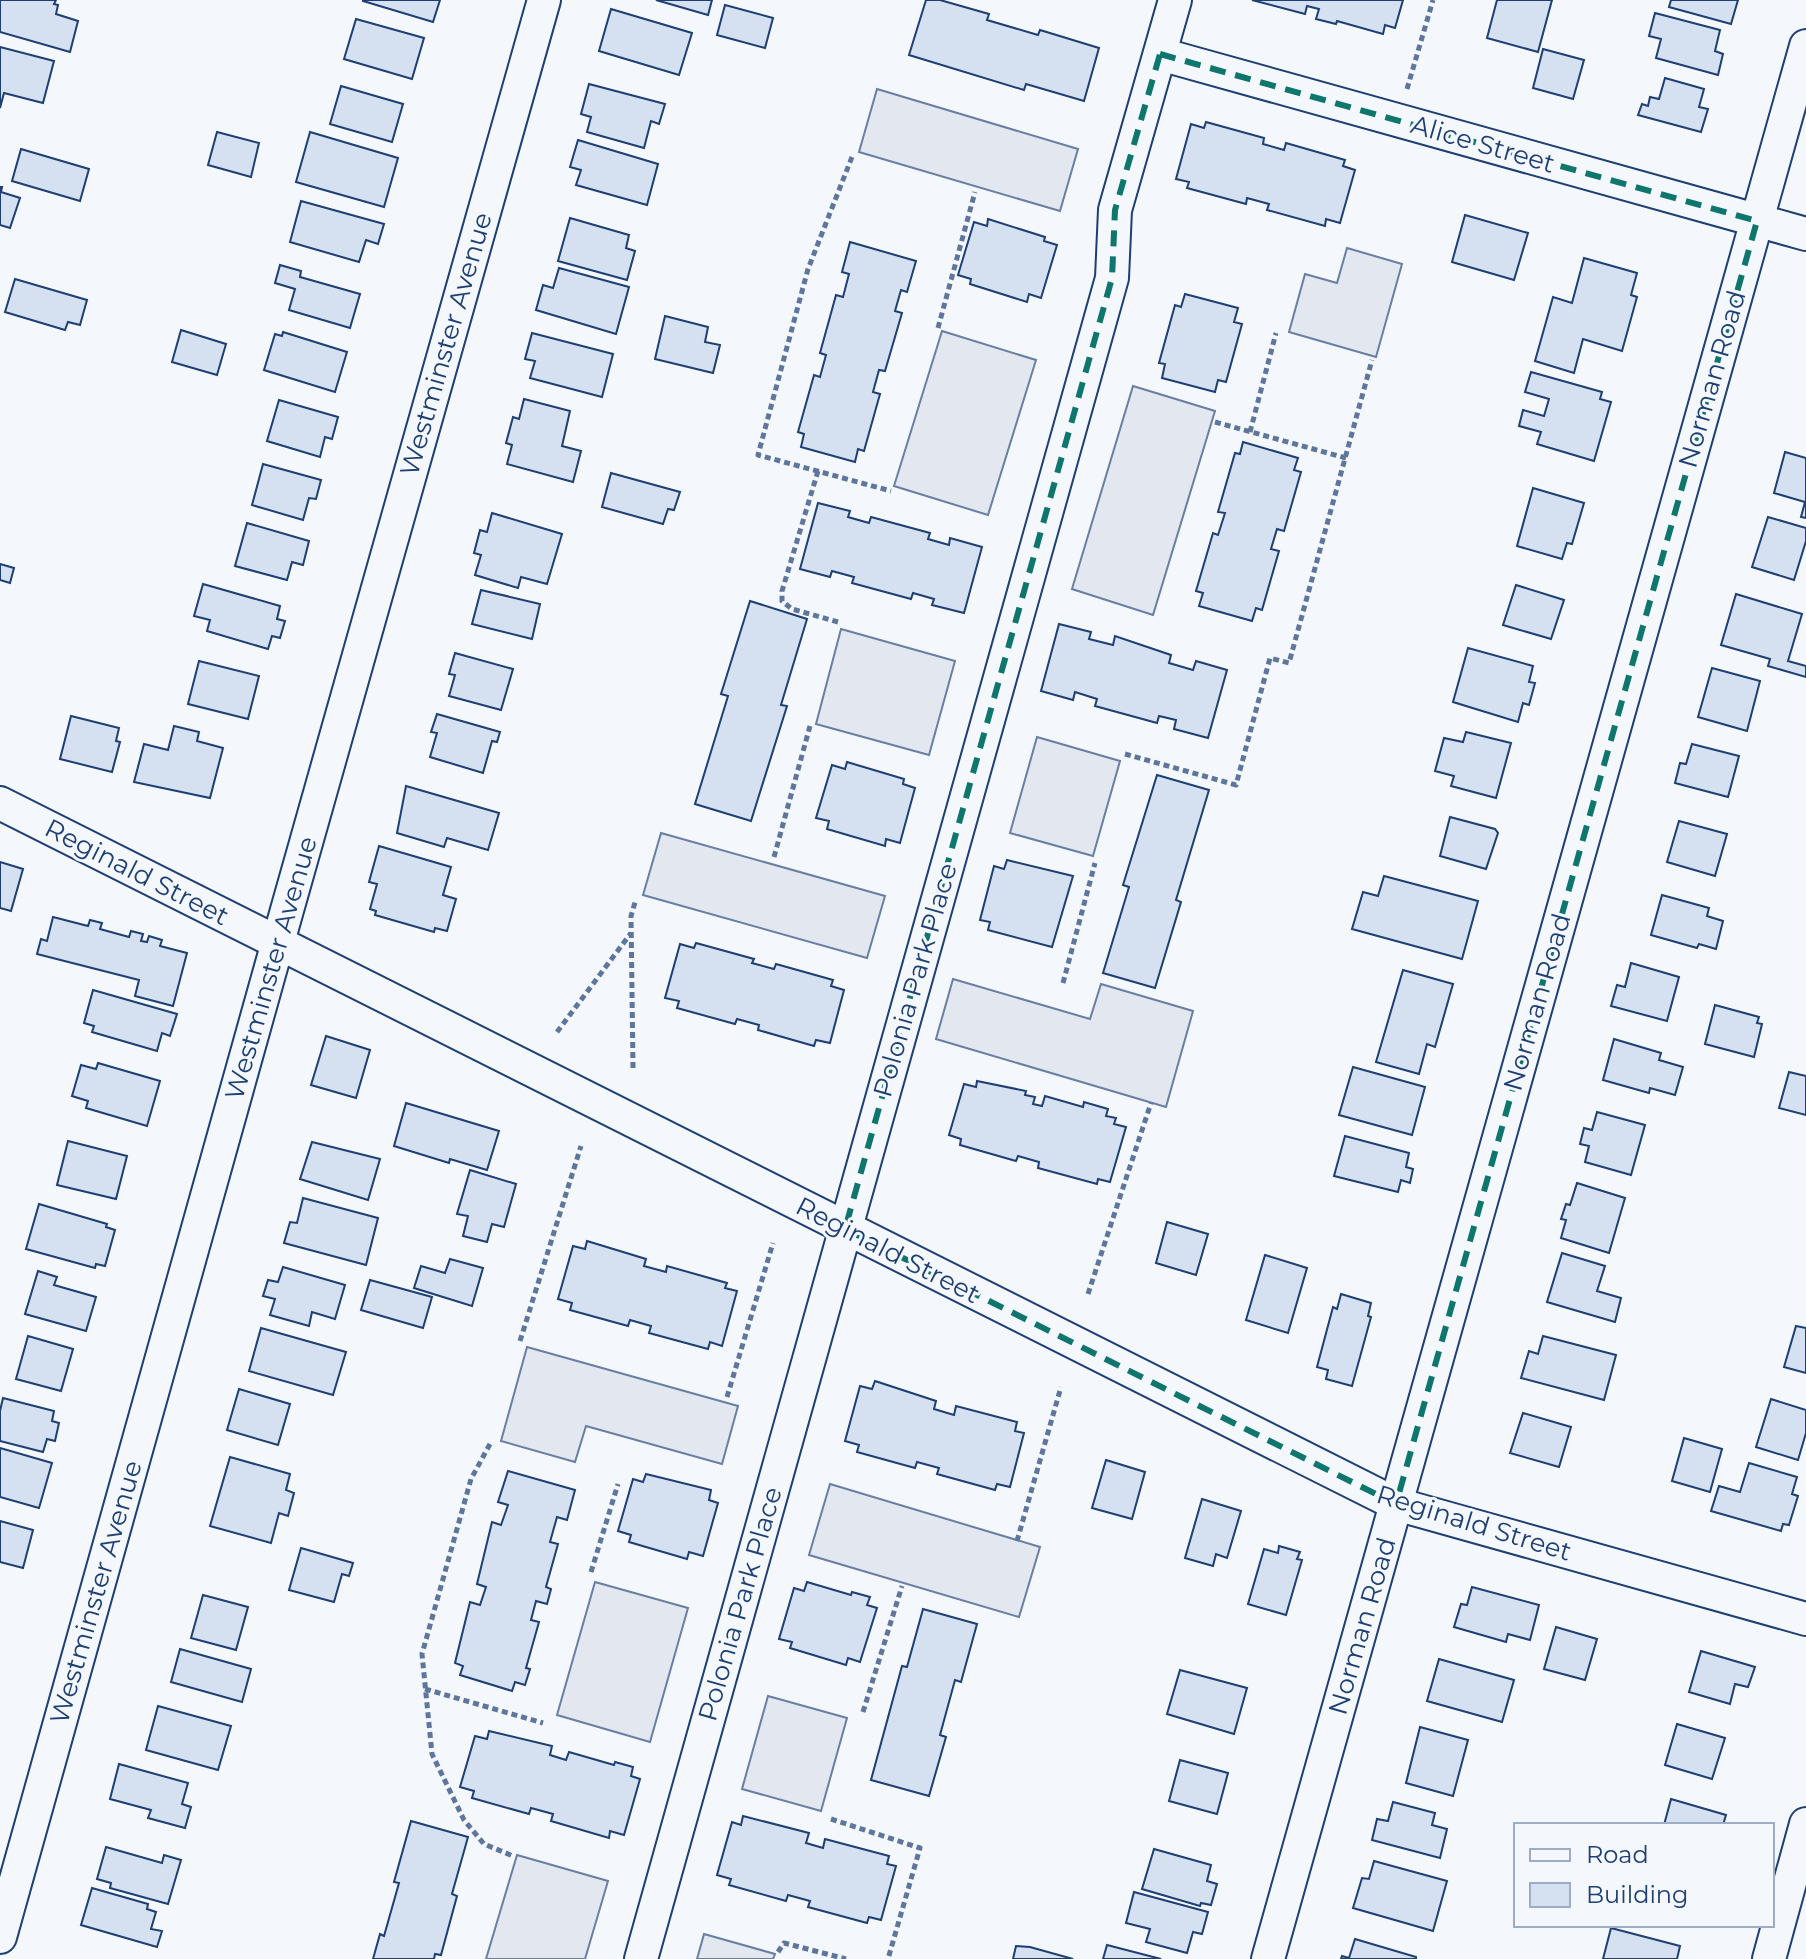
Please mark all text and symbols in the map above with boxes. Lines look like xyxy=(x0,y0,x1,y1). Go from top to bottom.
street label: Alice Street xyxy=(1407,108,1559,180)
street label: Westminster Avenue xyxy=(393,209,499,479)
street label: Norman Road xyxy=(1671,287,1753,471)
street label: Reginald Street xyxy=(40,812,234,932)
street label: Westminster Avenue xyxy=(218,833,324,1103)
street label: Polonia Park Place xyxy=(866,859,964,1101)
street label: Norman Road xyxy=(1496,910,1578,1094)
street label: Reginald Street xyxy=(791,1190,985,1310)
street label: Westminster Avenue xyxy=(43,1457,149,1727)
street label: Reginald Street xyxy=(1373,1478,1575,1568)
street label: Polonia Park Place xyxy=(691,1483,789,1725)
street label: Norman Road xyxy=(1321,1534,1403,1718)
legend xyxy=(1514,1823,1774,1927)
text: Road xyxy=(1586,1840,1649,1869)
text: Building xyxy=(1586,1880,1689,1909)

